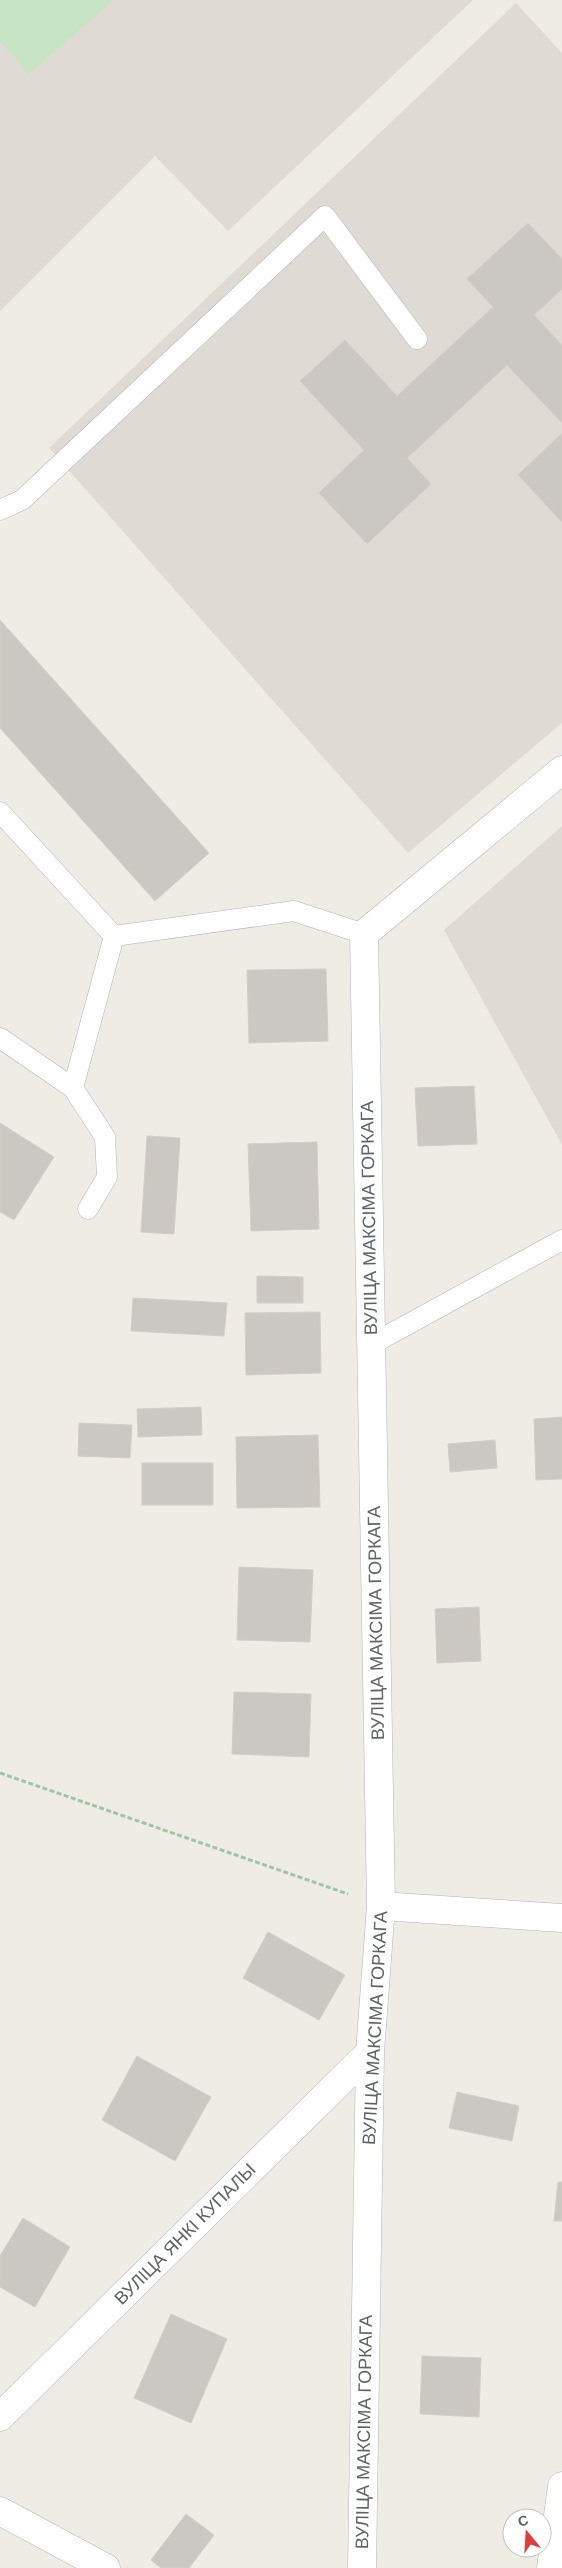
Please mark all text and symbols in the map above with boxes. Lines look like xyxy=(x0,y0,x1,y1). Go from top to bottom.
street label: ВУЛІЦА МАКСІМА ГОРКАГА xyxy=(357,1101,381,1335)
street label: ВУЛІЦА МАКСІМА ГОРКАГА xyxy=(364,1506,388,1740)
street label: ВУЛІЦА МАКСІМА ГОРКАГА xyxy=(359,1910,391,2146)
street label: ВУЛІЦА ЯНКІ КУПАЛЫ xyxy=(110,2159,260,2309)
street label: ВУЛІЦА МАКСІМА ГОРКАГА xyxy=(352,2315,376,2549)
north arrow xyxy=(502,2508,552,2558)
text: С xyxy=(516,2511,530,2530)

